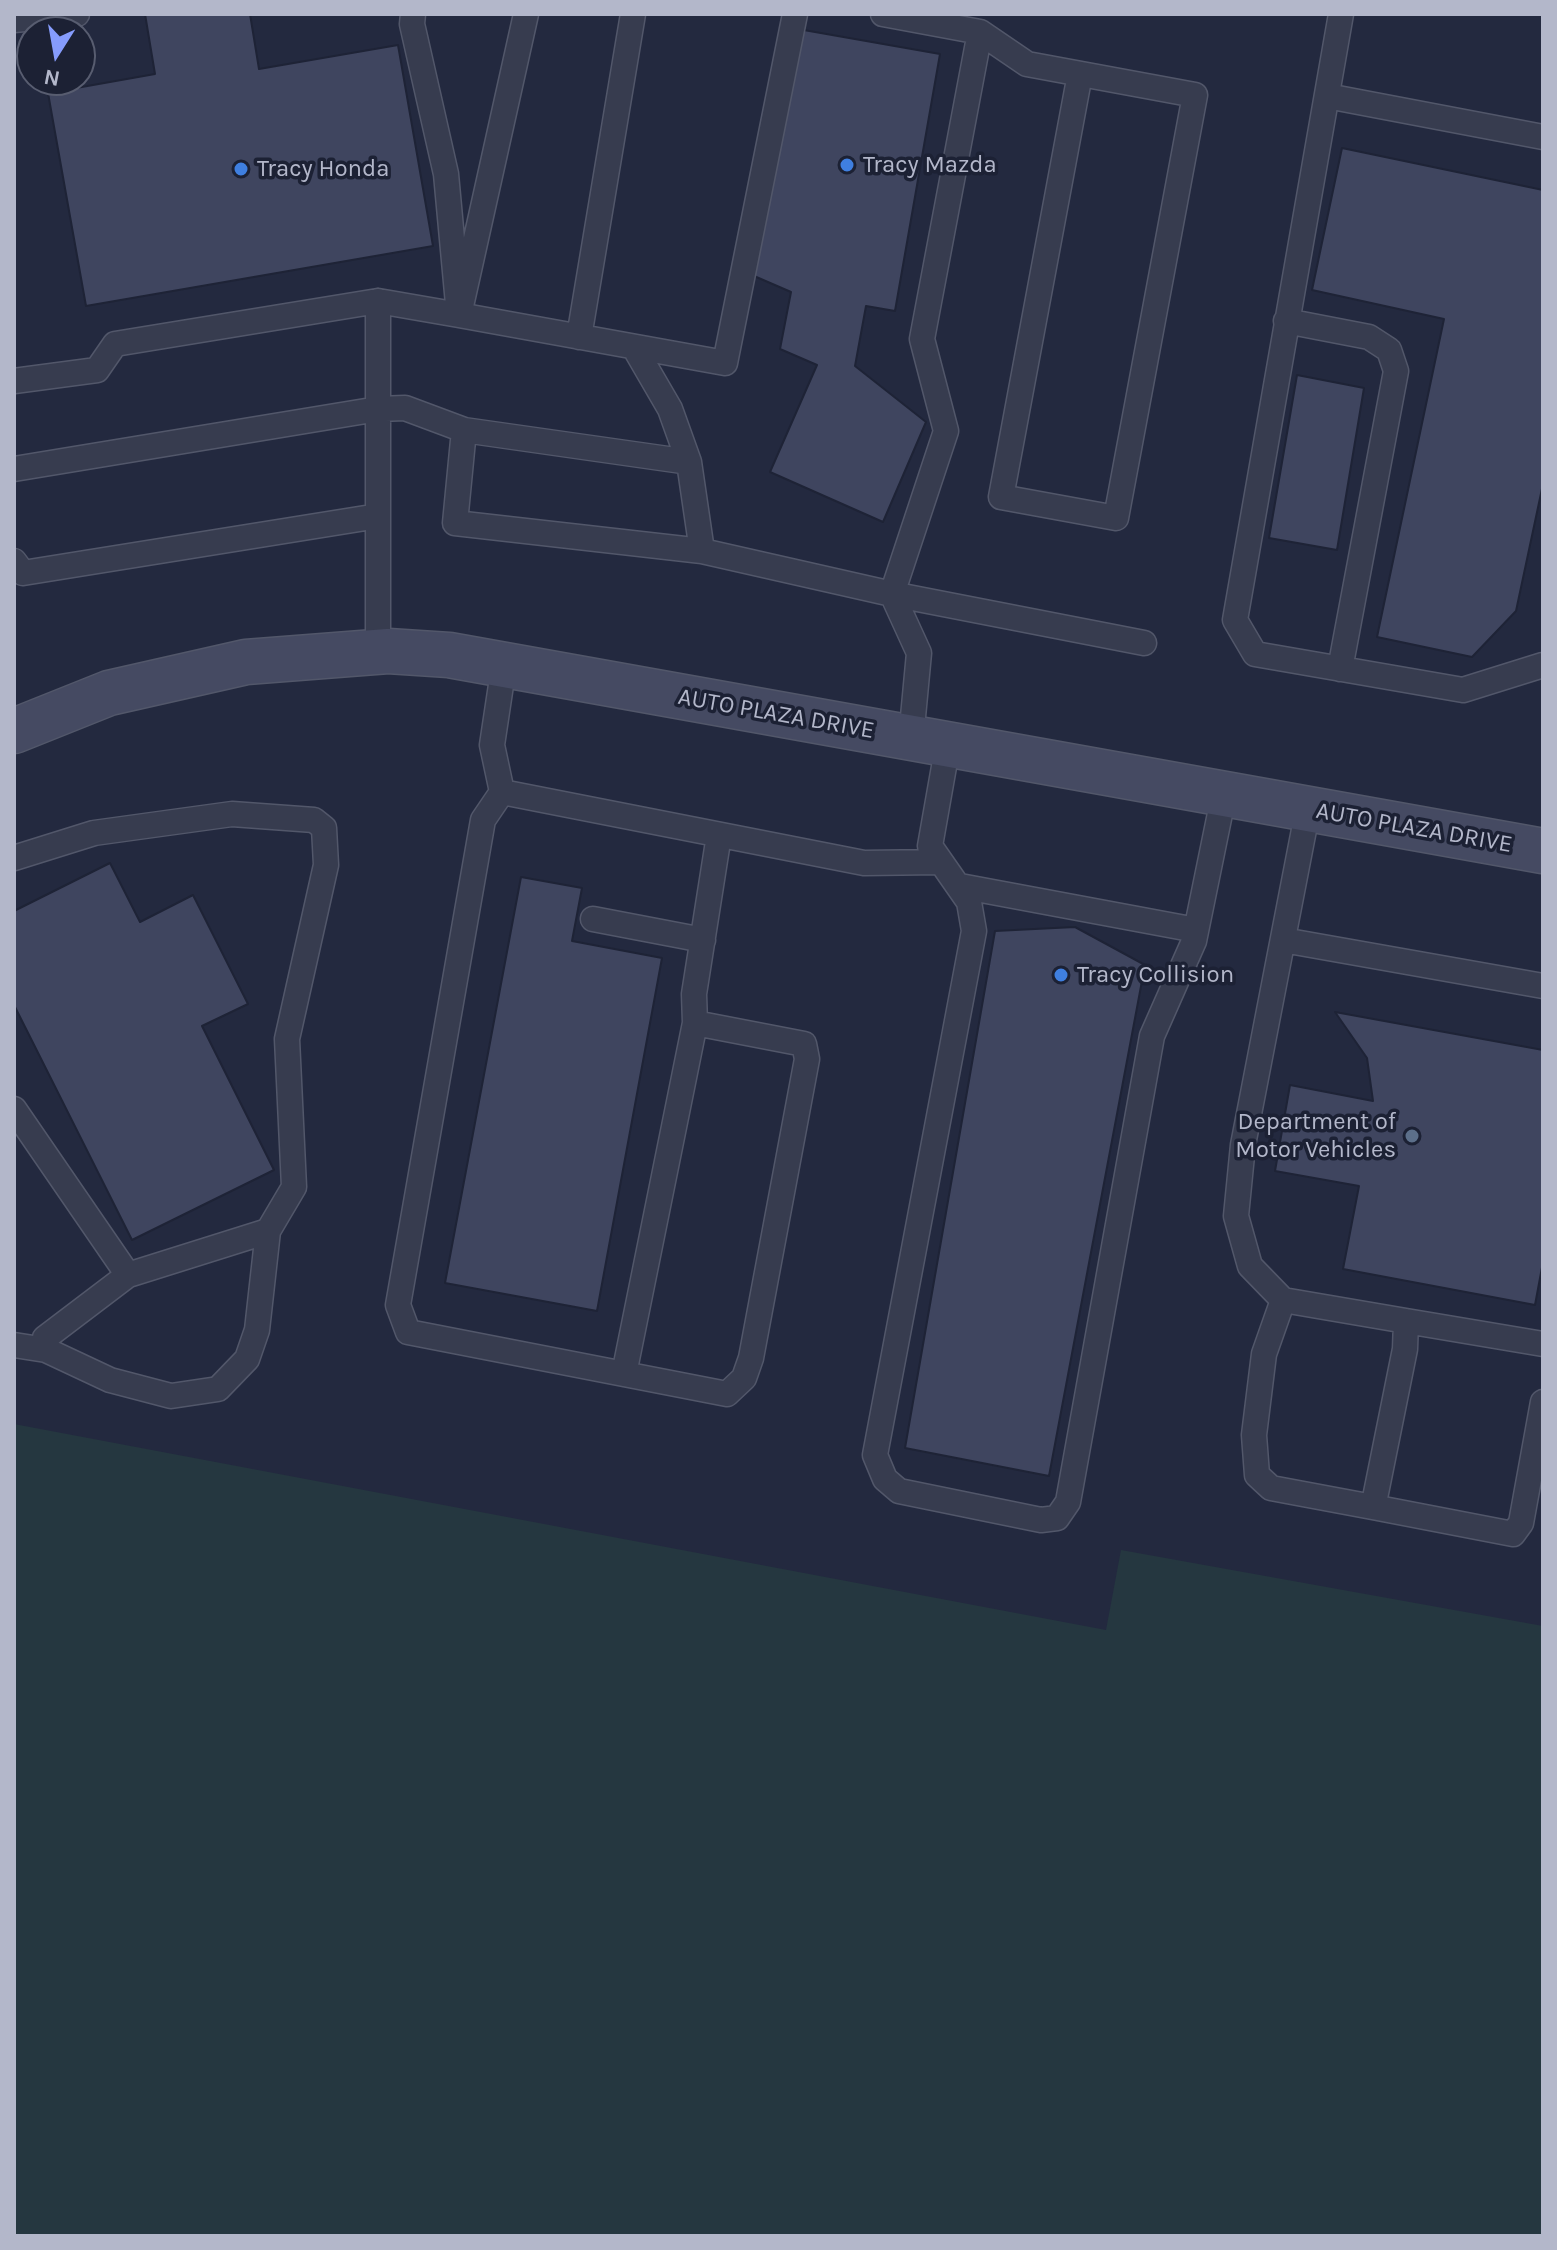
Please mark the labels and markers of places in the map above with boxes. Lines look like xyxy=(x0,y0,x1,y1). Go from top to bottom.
place label: Tracy Mazda xyxy=(863,151,997,179)
place label: Tracy Honda xyxy=(257,155,389,183)
marker: Tracy Mazda xyxy=(838,156,856,174)
marker: Tracy Honda xyxy=(232,160,250,178)
place label: Tracy Collision xyxy=(1077,961,1234,989)
marker: Tracy Collision xyxy=(1052,966,1070,984)
place label: Department of Motor Vehicles xyxy=(1235,1108,1396,1164)
marker: Department of Motor Vehicles xyxy=(1403,1127,1421,1145)

